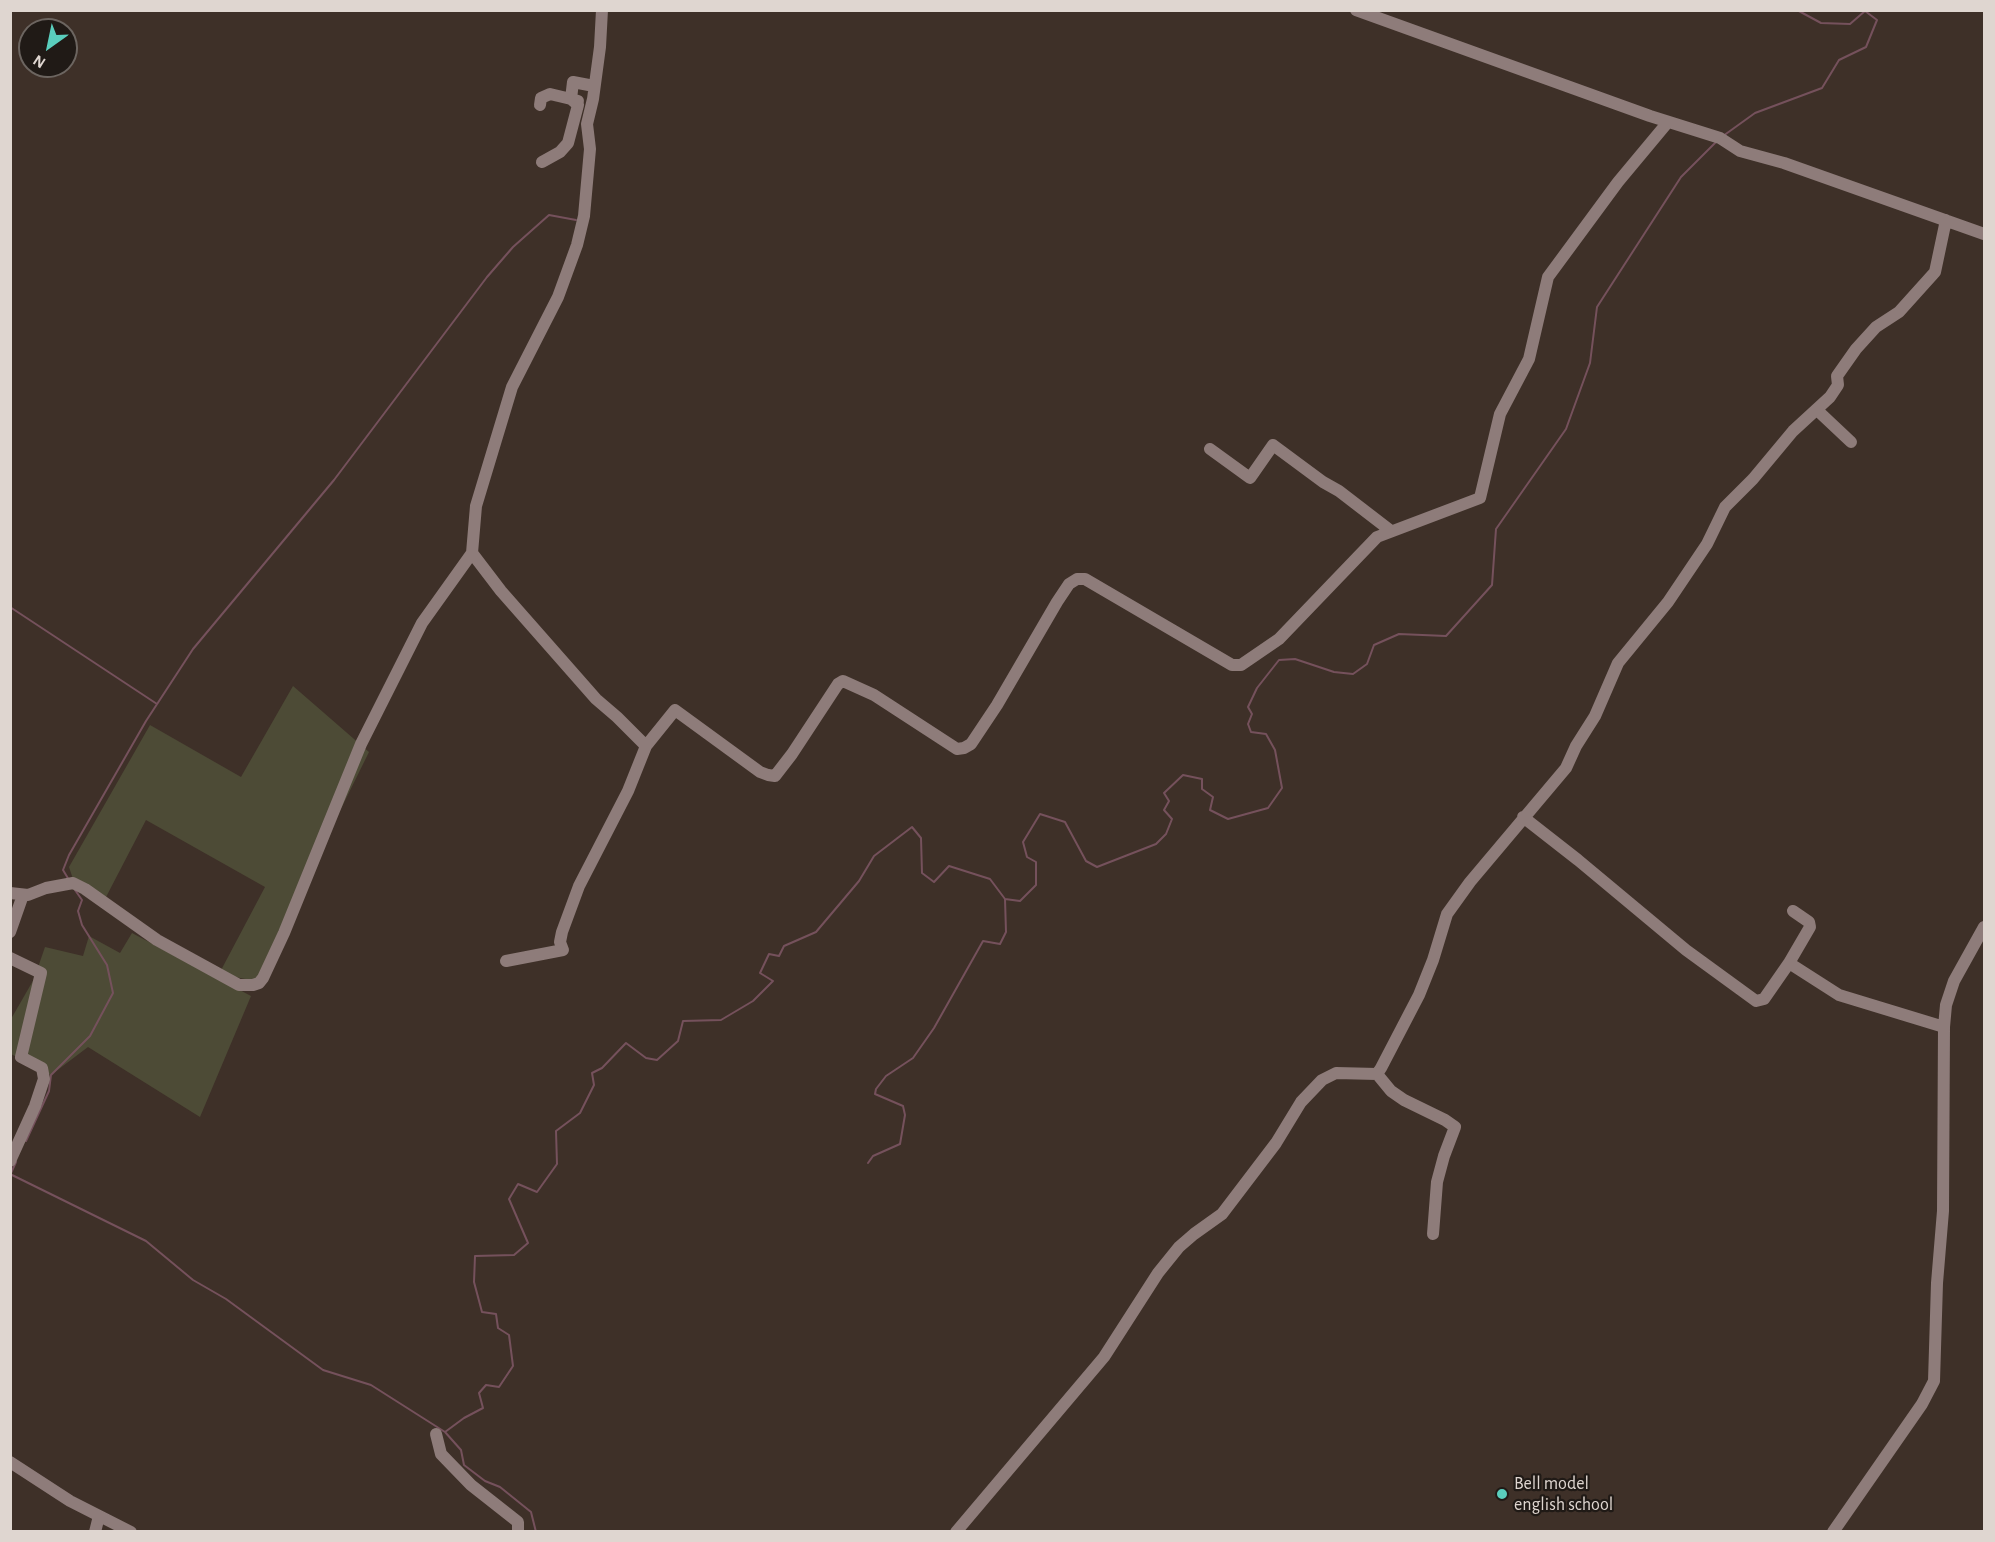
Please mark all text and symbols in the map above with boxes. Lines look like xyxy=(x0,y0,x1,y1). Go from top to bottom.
north arrow xyxy=(18,18,78,78)
text: N xyxy=(30,52,48,71)
place label: Bell model english school xyxy=(1514,1473,1613,1516)
marker: Bell model english school xyxy=(1495,1487,1509,1501)

